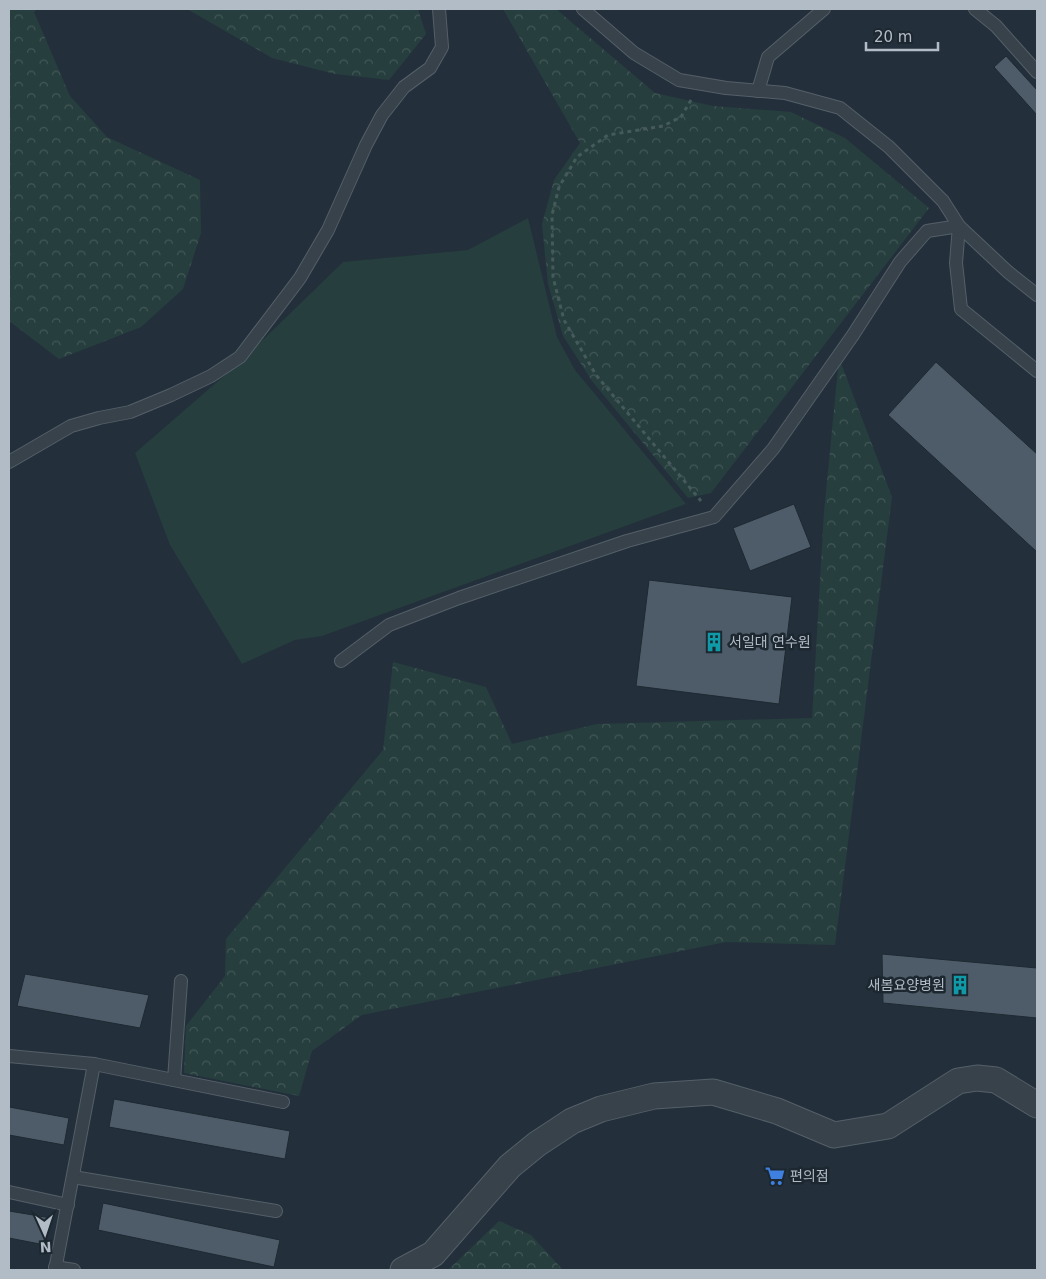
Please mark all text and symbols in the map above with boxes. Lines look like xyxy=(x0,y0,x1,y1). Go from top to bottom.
scale bar xyxy=(866,20,938,52)
text: 20 m xyxy=(874,28,912,46)
building icon: 서일대 연수원 xyxy=(703,631,725,653)
place label: 서일대 연수원 xyxy=(729,634,811,650)
building icon: 새봄요양병원 xyxy=(949,974,971,996)
place label: 새봄요양병원 xyxy=(868,977,945,993)
supermarket icon: 편의점 xyxy=(764,1165,786,1187)
place label: 편의점 xyxy=(790,1168,829,1184)
north arrow xyxy=(20,1209,70,1259)
text: N xyxy=(39,1239,52,1255)

